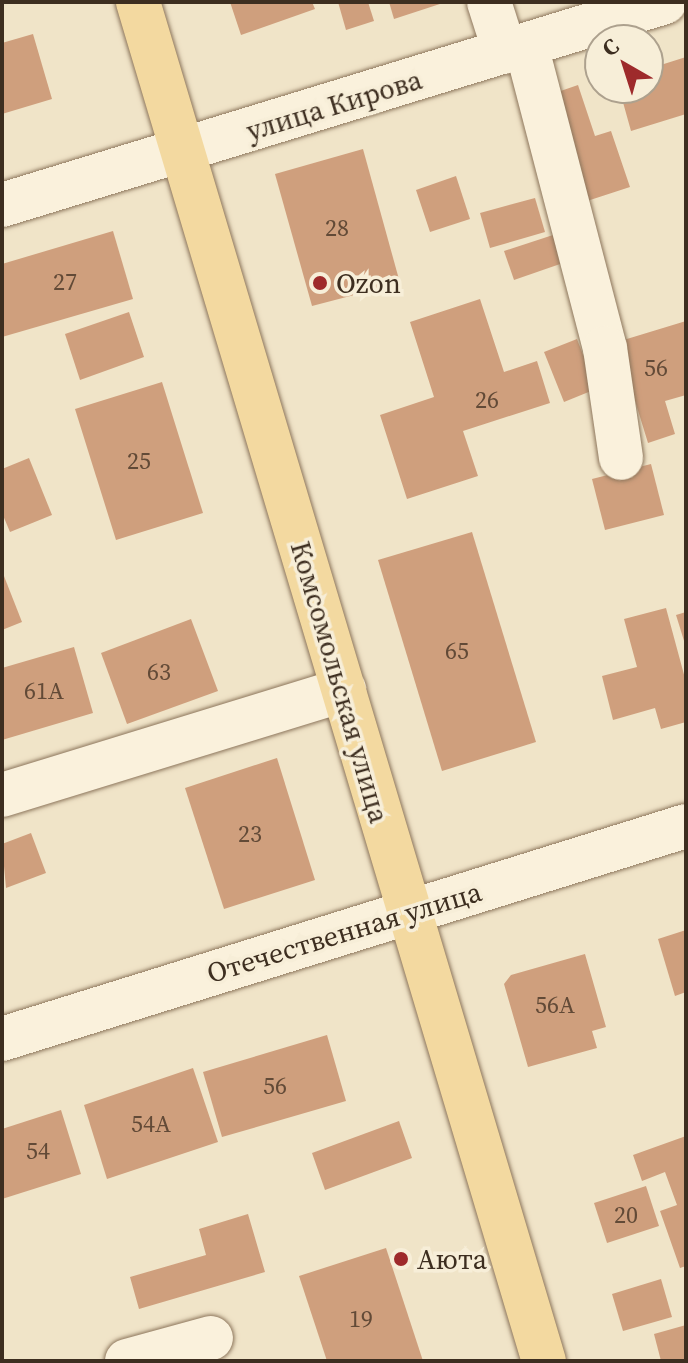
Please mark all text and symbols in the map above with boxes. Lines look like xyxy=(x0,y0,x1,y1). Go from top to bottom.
north arrow xyxy=(584,24,664,104)
text: С xyxy=(595,31,625,63)
street label: улица Кирова xyxy=(242,62,426,148)
house number: 28 xyxy=(325,214,349,242)
place label: Ozon xyxy=(336,266,401,300)
house number: 27 xyxy=(53,268,77,296)
marker: Ozon xyxy=(311,274,329,292)
house number: 56 xyxy=(644,354,668,382)
house number: 26 xyxy=(475,386,499,414)
house number: 25 xyxy=(127,447,151,475)
street label: Комсомольская улица xyxy=(284,537,396,827)
house number: 65 xyxy=(445,637,469,665)
house number: 63 xyxy=(147,658,171,686)
house number: 61А xyxy=(24,677,64,705)
house number: 23 xyxy=(238,820,262,848)
street label: Отечественная улица xyxy=(203,874,485,990)
house number: 56А xyxy=(535,991,575,1019)
house number: 56 xyxy=(263,1072,287,1100)
house number: 54А xyxy=(131,1110,171,1138)
house number: 54 xyxy=(26,1137,50,1165)
house number: 20 xyxy=(614,1201,638,1229)
place label: Аюта xyxy=(417,1242,487,1276)
marker: Аюта xyxy=(392,1250,410,1268)
house number: 19 xyxy=(349,1305,373,1333)

